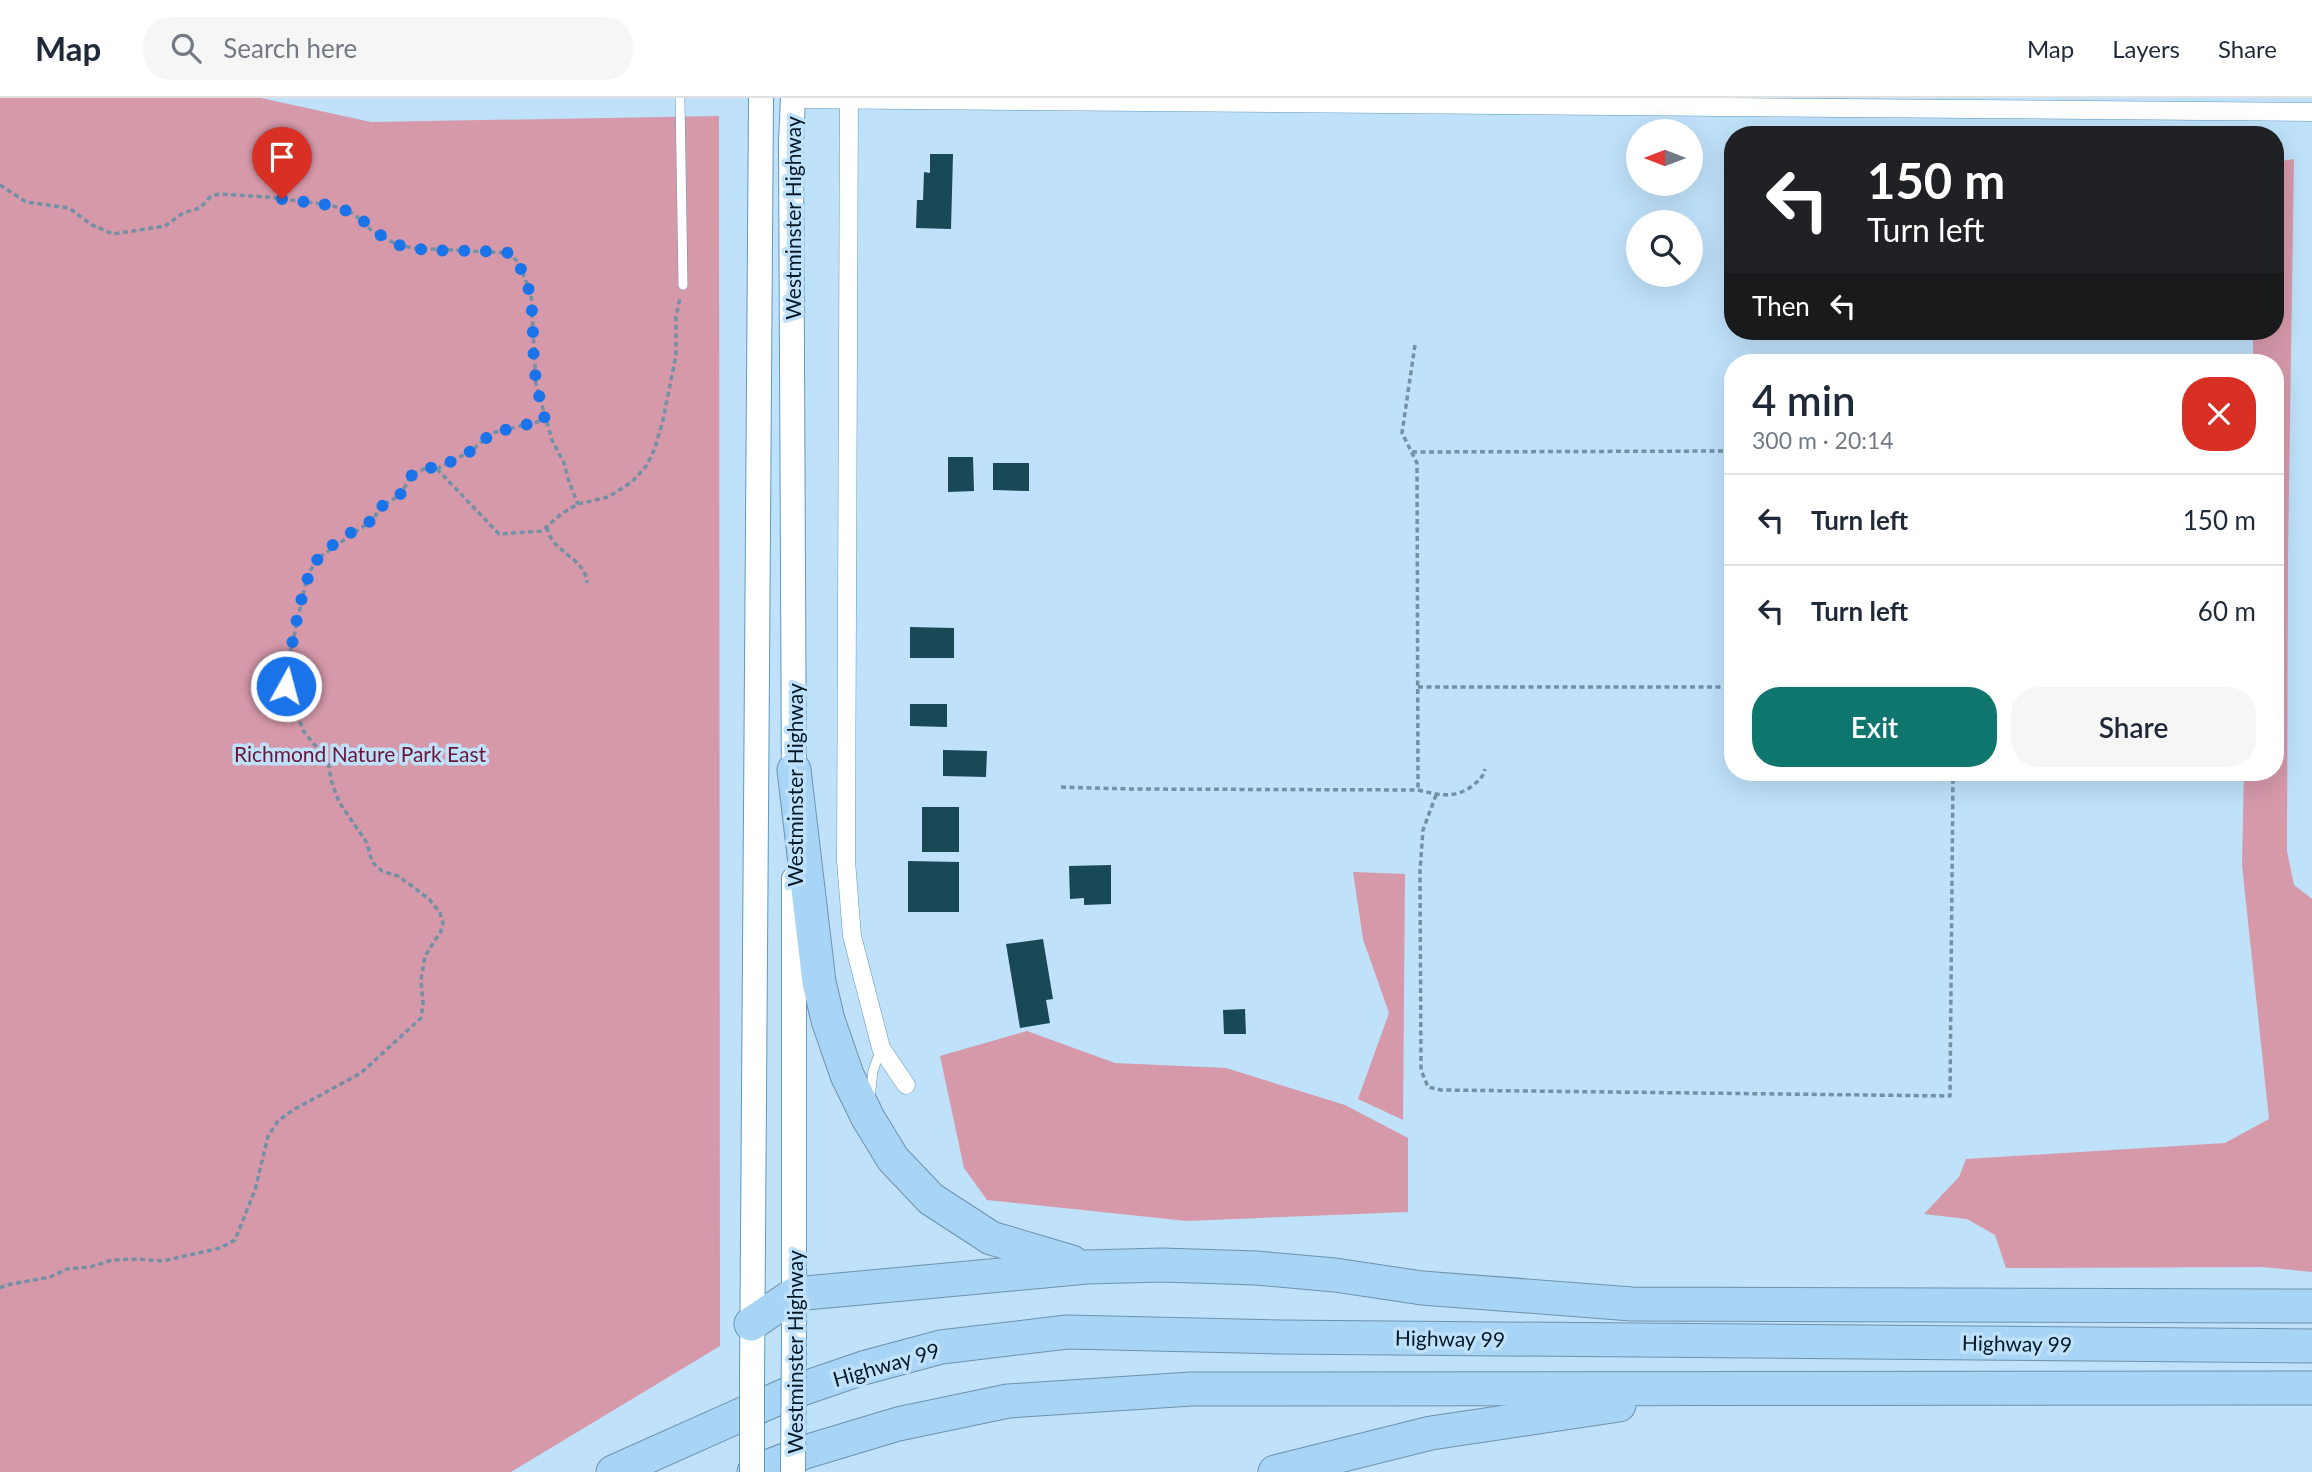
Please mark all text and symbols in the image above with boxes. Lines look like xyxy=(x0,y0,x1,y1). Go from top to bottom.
search box xyxy=(143,17,633,80)
text: Map xyxy=(35,28,101,68)
icon: search xyxy=(167,29,205,67)
text: Search here xyxy=(223,32,357,64)
text: Map xyxy=(2027,34,2074,63)
text: Layers xyxy=(2112,34,2180,63)
text: Share xyxy=(2218,34,2277,63)
street label: Westminster Highway xyxy=(780,116,805,320)
north arrow xyxy=(1626,119,1703,196)
map controls xyxy=(1626,119,1703,287)
pin xyxy=(252,127,312,199)
icon: arrive xyxy=(263,138,301,176)
text: 150 m xyxy=(1867,151,2005,209)
icon: left xyxy=(1752,154,1843,245)
button: search xyxy=(1626,210,1703,287)
text: Turn left xyxy=(1867,210,1984,249)
icon: left xyxy=(1824,287,1862,325)
text: Then xyxy=(1752,290,1810,322)
text: 4 min xyxy=(1752,375,1856,425)
button: close xyxy=(2182,377,2256,451)
text: 300 m · 20:14 xyxy=(1752,426,1894,454)
icon: left xyxy=(1752,501,1790,539)
text: Turn left xyxy=(1811,504,1908,536)
text: 150 m xyxy=(2183,504,2256,536)
icon: left xyxy=(1752,592,1790,630)
text: Turn left xyxy=(1811,595,1908,627)
text: 60 m xyxy=(2198,595,2256,627)
position arrow xyxy=(249,649,323,723)
street label: Westminster Highway xyxy=(782,683,807,887)
button: Exit xyxy=(1752,687,1997,767)
button: Share xyxy=(2011,687,2256,767)
park label: Richmond Nature Park East xyxy=(234,741,487,766)
street label: Westminster Highway xyxy=(782,1250,807,1454)
street label: Highway 99 xyxy=(1395,1325,1505,1351)
street label: Highway 99 xyxy=(1962,1330,2072,1356)
street label: Highway 99 xyxy=(830,1337,942,1391)

